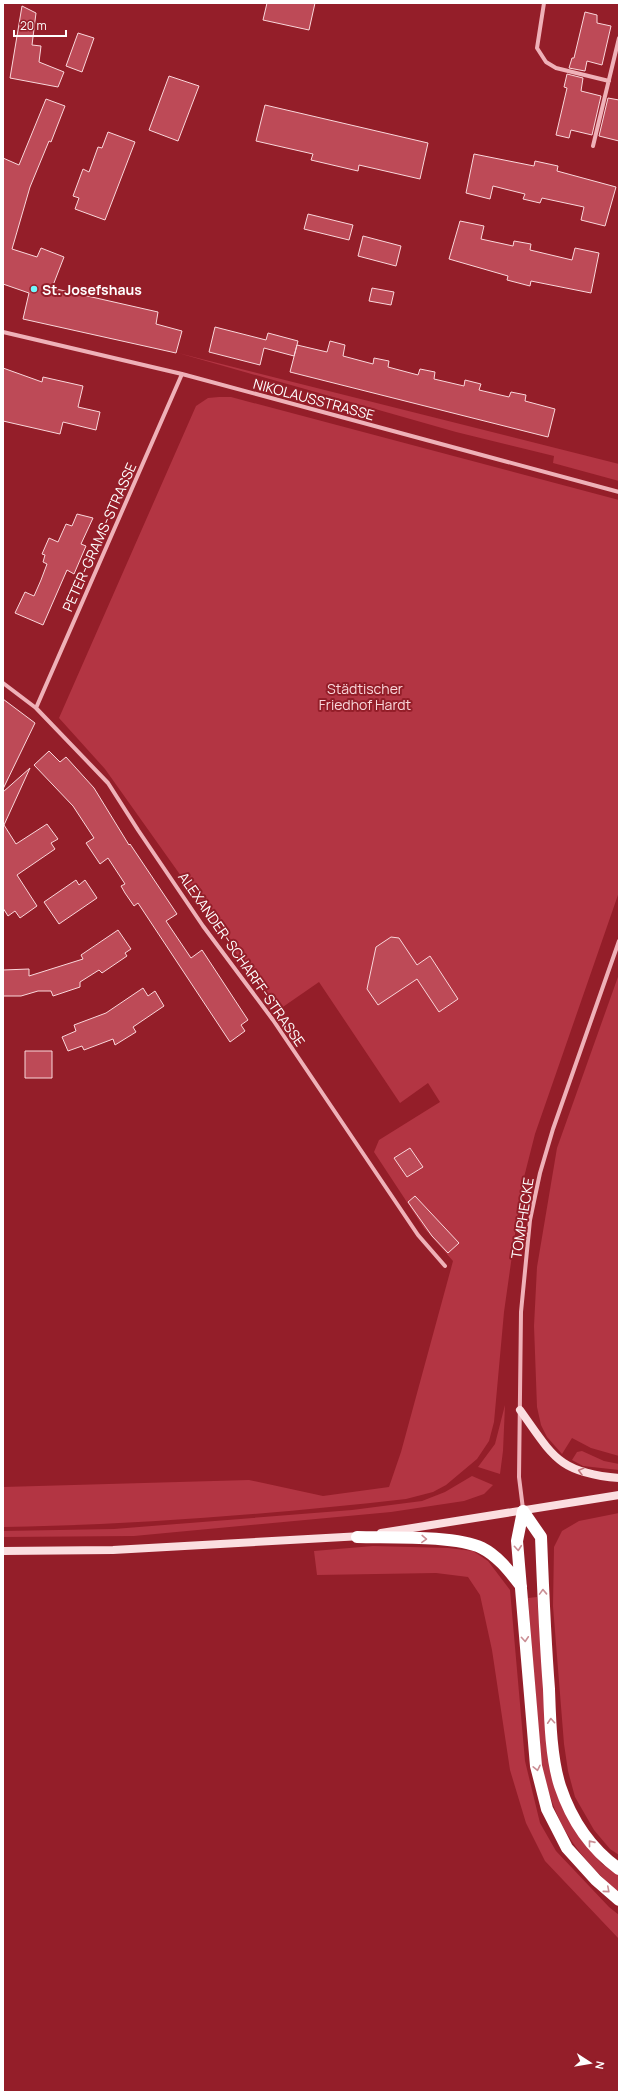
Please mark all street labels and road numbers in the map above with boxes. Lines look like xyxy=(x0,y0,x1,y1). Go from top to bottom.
street label: NIKOLAUSSTRASSE xyxy=(251,374,377,424)
street label: PETER-GRAMS-STRASSE xyxy=(58,460,140,614)
street label: ALEXANDER-SCHARFF-STRASSE xyxy=(174,868,310,1050)
street label: TOMPHECKE xyxy=(506,1176,538,1260)

